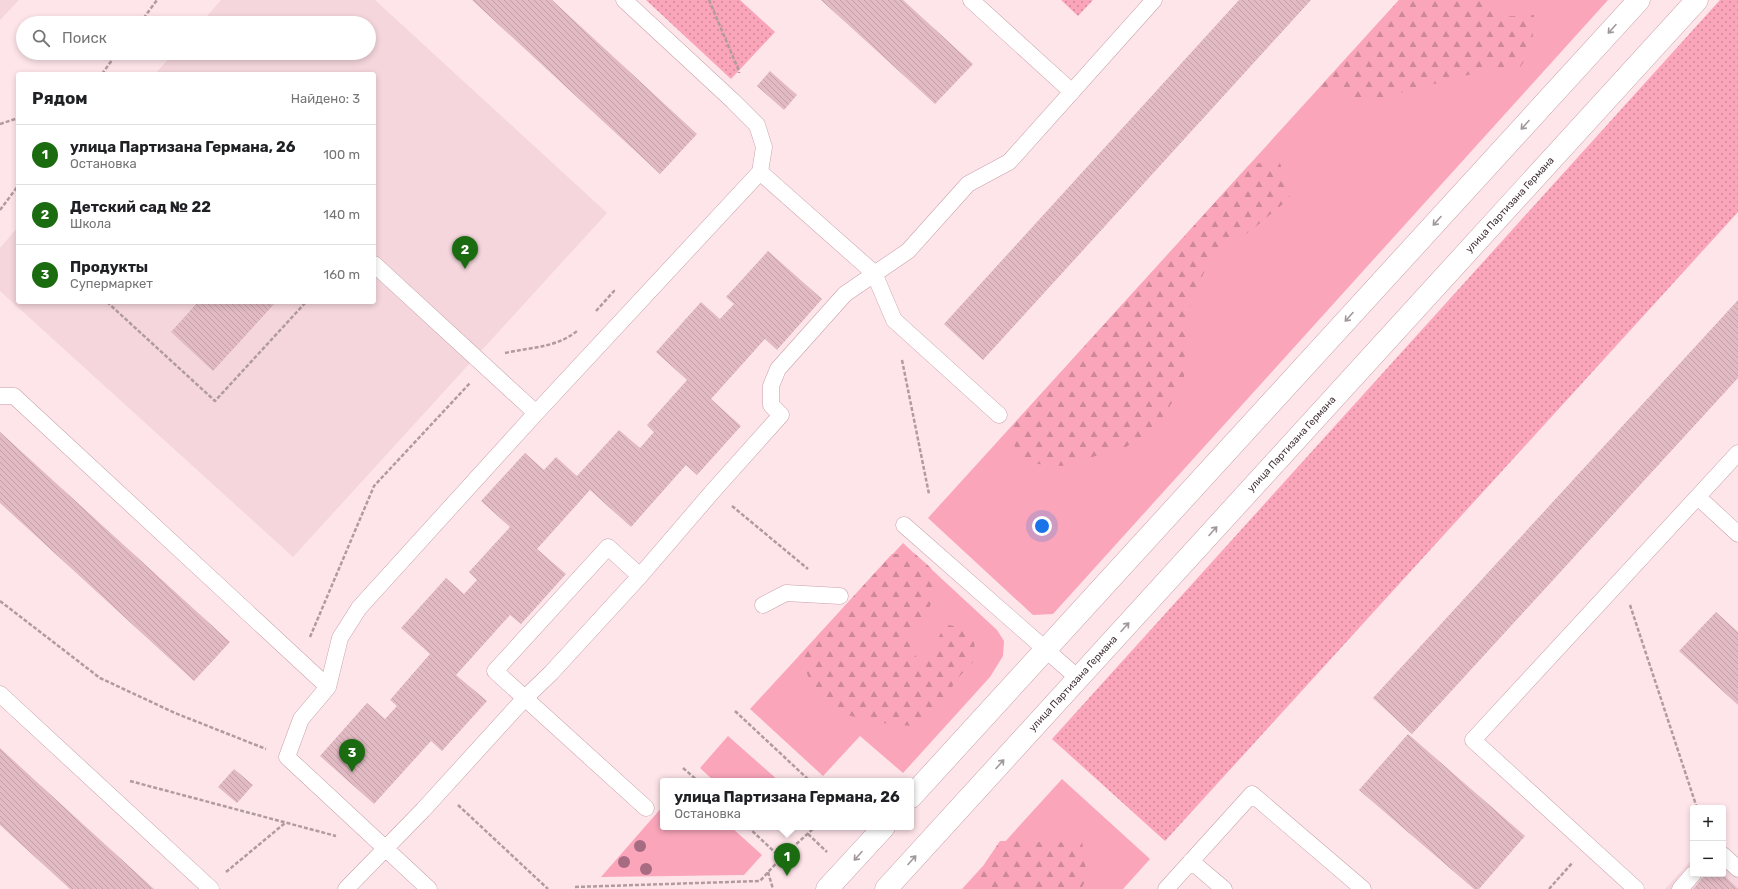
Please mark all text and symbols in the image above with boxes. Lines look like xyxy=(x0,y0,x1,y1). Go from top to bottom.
search box xyxy=(16,16,376,60)
one-way arrow xyxy=(1608,24,1617,34)
icon: search xyxy=(30,27,52,49)
text: Поиск xyxy=(62,29,107,47)
text: Рядом xyxy=(32,88,88,108)
text: Найдено: 3 xyxy=(291,91,360,106)
one-way arrow xyxy=(1520,120,1529,130)
text: улица Партизана Германа, 26 xyxy=(70,138,296,156)
text: 1 xyxy=(42,147,48,162)
text: 100 m xyxy=(323,147,360,162)
street label: улица Партизана Германа xyxy=(1463,155,1557,255)
text: Остановка xyxy=(70,156,137,171)
text: Детский сад № 22 xyxy=(70,198,211,216)
text: 2 xyxy=(41,207,49,222)
text: 140 m xyxy=(323,207,360,222)
text: Школа xyxy=(70,216,111,231)
one-way arrow xyxy=(1432,216,1442,226)
pin: 2 xyxy=(452,236,478,269)
text: Продукты xyxy=(70,258,148,276)
text: 3 xyxy=(41,267,49,282)
text: 160 m xyxy=(324,267,360,282)
text: Супермаркет xyxy=(70,276,153,291)
one-way arrow xyxy=(1345,312,1354,322)
street label: улица Партизана Германа xyxy=(1245,394,1338,495)
your location xyxy=(1032,516,1052,536)
one-way arrow xyxy=(1208,526,1217,536)
one-way arrow xyxy=(1120,622,1130,632)
street label: улица Партизана Германа xyxy=(1027,633,1120,734)
pin: 3 xyxy=(339,739,365,772)
one-way arrow xyxy=(995,759,1004,769)
popup xyxy=(660,778,914,830)
text: улица Партизана Германа, 26 xyxy=(674,788,900,806)
map controls xyxy=(1690,805,1726,877)
button: + xyxy=(1690,805,1726,841)
text: Остановка xyxy=(674,806,741,821)
button: − xyxy=(1690,841,1726,877)
pin: 1 xyxy=(774,843,800,876)
one-way arrow xyxy=(853,851,862,861)
one-way arrow xyxy=(907,855,917,865)

